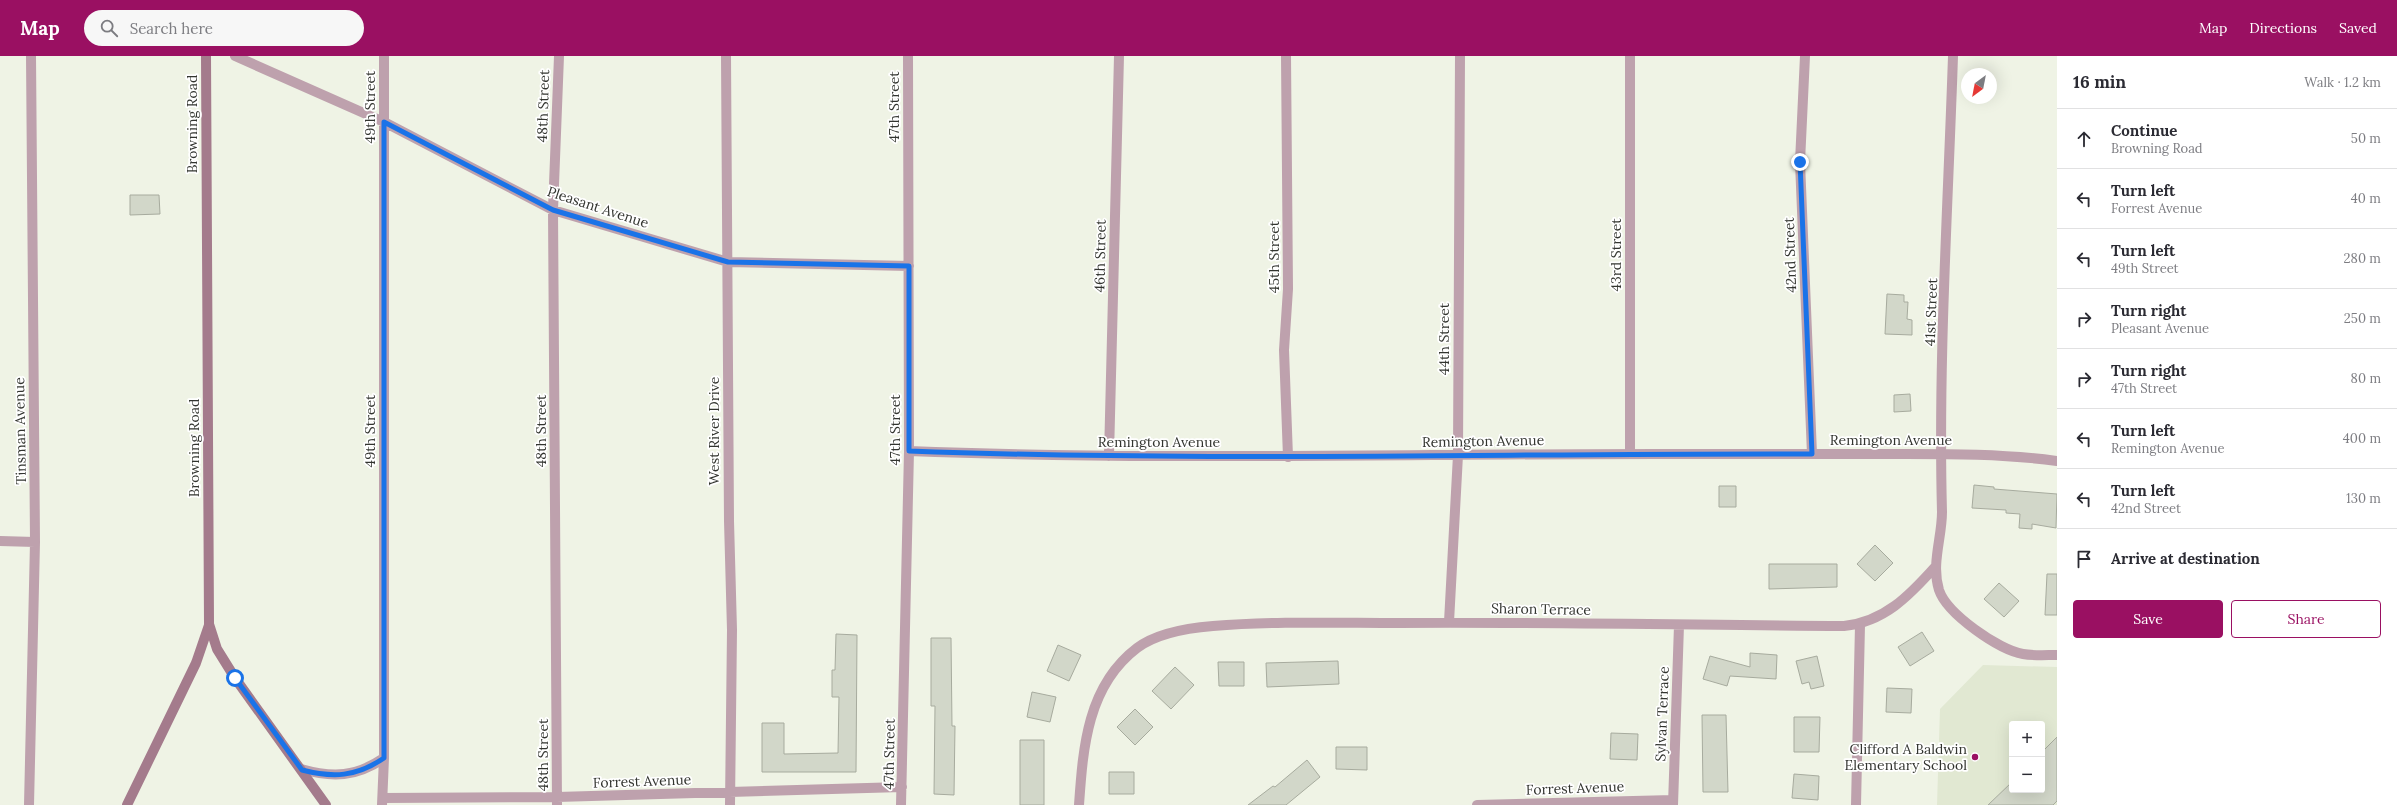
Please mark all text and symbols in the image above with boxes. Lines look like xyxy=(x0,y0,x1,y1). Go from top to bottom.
search box xyxy=(84,10,364,46)
text: Map xyxy=(20,16,60,40)
icon: search xyxy=(98,17,120,39)
text: Search here xyxy=(130,19,213,38)
text: Map xyxy=(2199,19,2227,37)
text: Directions xyxy=(2249,19,2317,37)
text: Saved xyxy=(2339,19,2377,37)
north arrow xyxy=(1961,68,1997,104)
street label: 48th Street xyxy=(533,69,553,143)
street label: 49th Street xyxy=(361,70,379,143)
street label: 47th Street xyxy=(885,71,903,143)
text: 16 min xyxy=(2073,71,2126,93)
text: Walk · 1.2 km xyxy=(2304,74,2381,91)
street label: Browning Road xyxy=(183,75,201,173)
text: Continue xyxy=(2111,121,2177,140)
icon: ahead xyxy=(2073,128,2095,150)
text: 50 m xyxy=(2351,130,2381,147)
text: Browning Road xyxy=(2111,140,2203,157)
route end xyxy=(1791,153,1809,171)
text: Turn left xyxy=(2111,181,2175,200)
street label: Pleasant Avenue xyxy=(545,182,651,232)
icon: left xyxy=(2073,188,2095,210)
text: 40 m xyxy=(2351,190,2381,207)
text: Forrest Avenue xyxy=(2111,200,2202,217)
street label: 42nd Street xyxy=(1780,216,1800,293)
street label: 43rd Street xyxy=(1607,218,1625,292)
street label: 46th Street xyxy=(1090,219,1110,293)
street label: 45th Street xyxy=(1265,220,1283,293)
text: Turn left xyxy=(2111,241,2175,260)
icon: left xyxy=(2073,248,2095,270)
text: 280 m xyxy=(2344,250,2381,267)
text: 49th Street xyxy=(2111,260,2179,277)
street label: 41st Street xyxy=(1921,277,1941,346)
text: Turn right xyxy=(2111,301,2187,320)
street label: 44th Street xyxy=(1435,302,1453,375)
icon: right xyxy=(2073,308,2095,330)
text: 250 m xyxy=(2344,310,2381,327)
text: Pleasant Avenue xyxy=(2111,320,2209,337)
text: Turn right xyxy=(2111,361,2187,380)
icon: right xyxy=(2073,368,2095,390)
text: 80 m xyxy=(2351,370,2381,387)
street label: West River Drive xyxy=(705,376,723,485)
street label: Tinsman Avenue xyxy=(10,377,30,485)
text: 47th Street xyxy=(2111,380,2177,397)
street label: 49th Street xyxy=(361,394,379,467)
street label: 48th Street xyxy=(532,394,550,467)
street label: 47th Street xyxy=(886,394,904,466)
street label: Browning Road xyxy=(185,399,203,497)
text: Turn left xyxy=(2111,421,2175,440)
icon: left xyxy=(2073,428,2095,450)
text: 400 m xyxy=(2343,430,2381,447)
street label: Remington Avenue xyxy=(1422,431,1545,451)
street label: Remington Avenue xyxy=(1830,431,1953,449)
street label: Remington Avenue xyxy=(1098,433,1221,451)
text: Remington Avenue xyxy=(2111,440,2225,457)
text: Turn left xyxy=(2111,481,2175,500)
icon: left xyxy=(2073,488,2095,510)
text: 130 m xyxy=(2346,490,2381,507)
text: 42nd Street xyxy=(2111,500,2181,517)
icon: arrive xyxy=(2073,548,2095,570)
text: Arrive at destination xyxy=(2111,549,2260,568)
street label: Sharon Terrace xyxy=(1491,599,1592,619)
button: Save xyxy=(2073,600,2223,638)
button: Share xyxy=(2231,600,2381,638)
street label: Sylvan Terrace xyxy=(1651,666,1673,762)
route start xyxy=(226,669,244,687)
street label: 48th Street xyxy=(534,718,552,791)
street label: 47th Street xyxy=(879,718,899,790)
map controls xyxy=(2009,721,2045,793)
button: + xyxy=(2009,721,2045,757)
place label: Clifford A Baldwin Elementary School xyxy=(1844,740,1967,774)
marker: Clifford A Baldwin Elementary School xyxy=(1970,752,1980,762)
button: − xyxy=(2009,757,2045,793)
street label: Forrest Avenue xyxy=(593,770,692,792)
street label: Forrest Avenue xyxy=(1526,777,1625,799)

